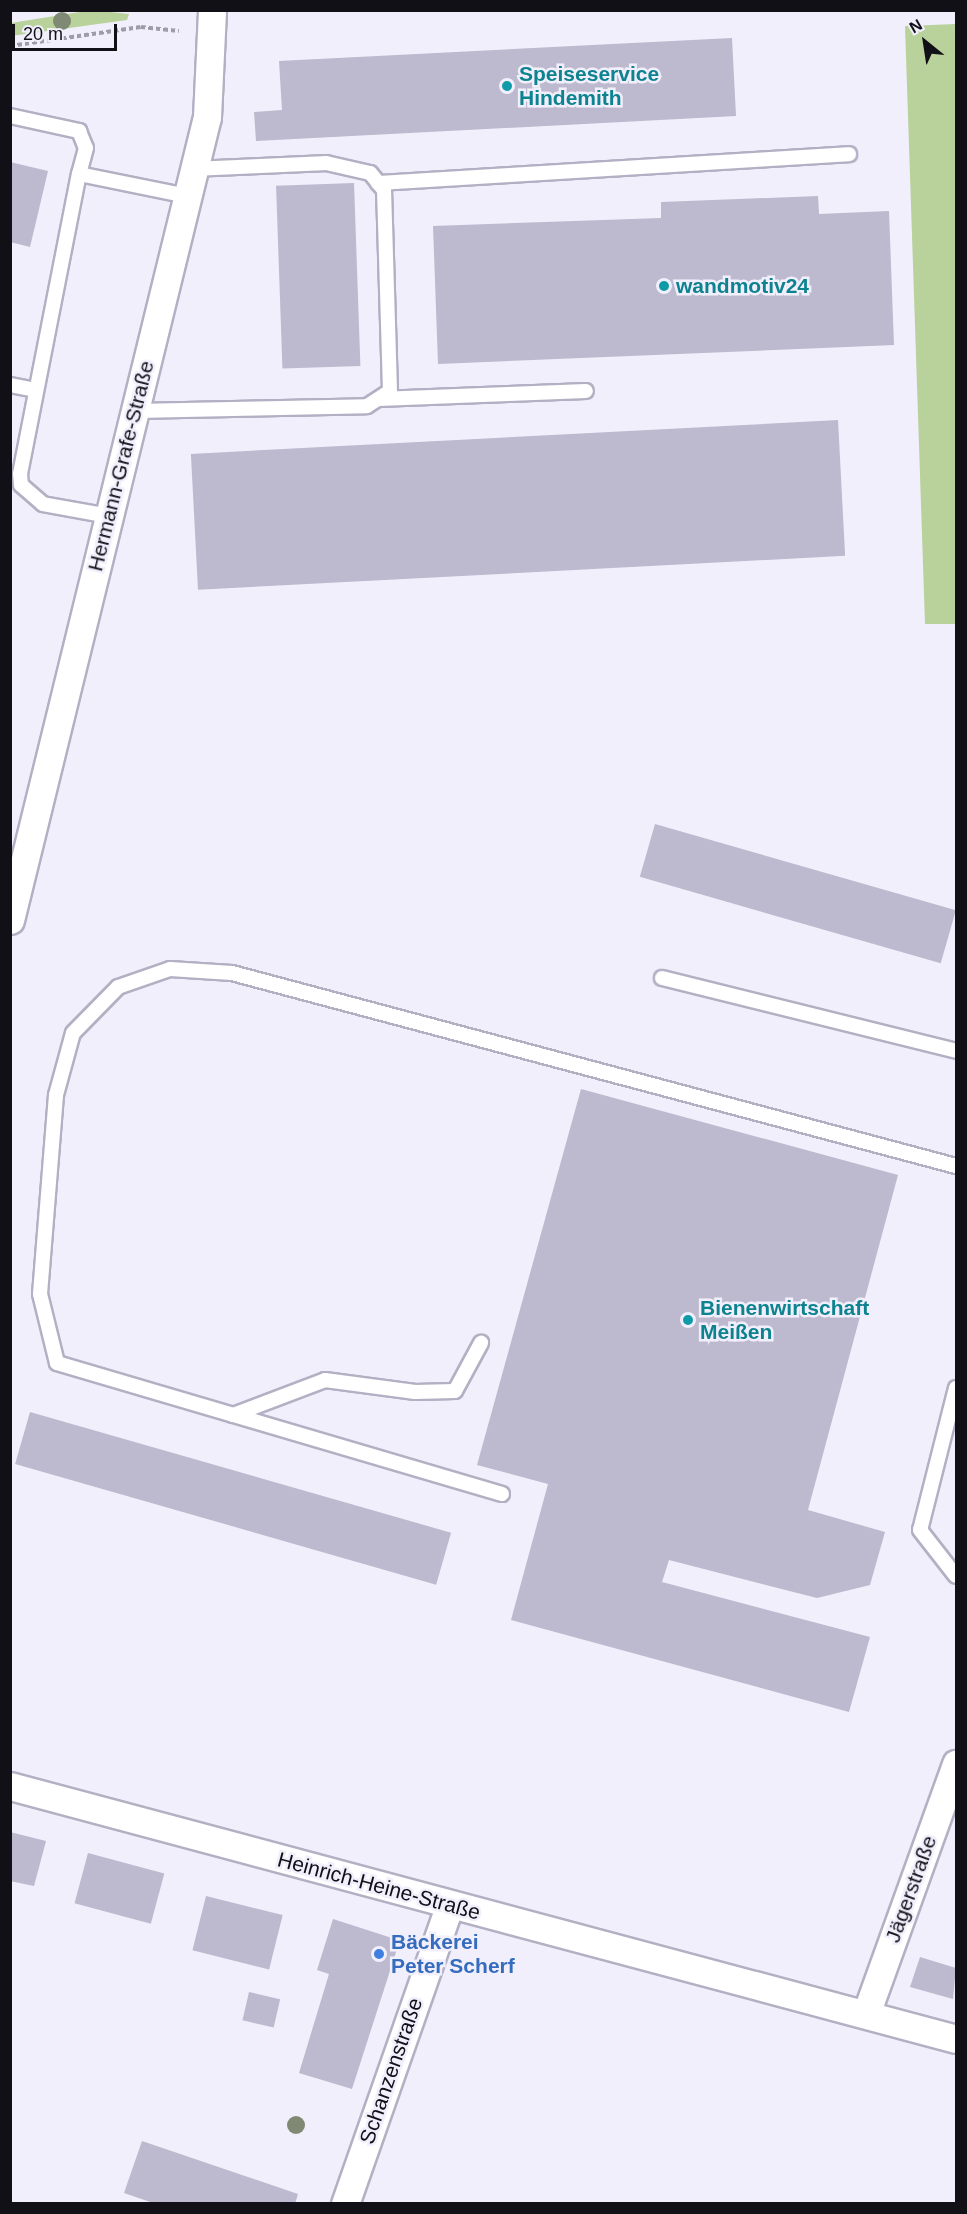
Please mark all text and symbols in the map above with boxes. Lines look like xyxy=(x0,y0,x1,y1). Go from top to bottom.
scale bar xyxy=(15,12,120,50)
north arrow xyxy=(895,12,955,72)
text: N xyxy=(906,16,925,36)
text: 20 m xyxy=(23,24,63,44)
place label: Speiseservice Hindemith xyxy=(519,61,659,111)
marker: Speiseservice Hindemith xyxy=(500,79,514,93)
place label: wandmotiv24 xyxy=(676,273,809,299)
marker: wandmotiv24 xyxy=(657,279,671,293)
street label: Hermann-Grafe-Straße xyxy=(83,358,159,574)
place label: Bienenwirtschaft Meißen xyxy=(700,1295,869,1345)
marker: Bienenwirtschaft Meißen xyxy=(681,1313,695,1327)
street label: Jägerstraße xyxy=(880,1832,942,1946)
street label: Heinrich-Heine-Straße xyxy=(275,1847,483,1925)
place label: Bäckerei Peter Scherf xyxy=(391,1929,515,1979)
marker: Bäckerei Peter Scherf xyxy=(372,1947,386,1961)
street label: Schanzenstraße xyxy=(354,1995,428,2147)

